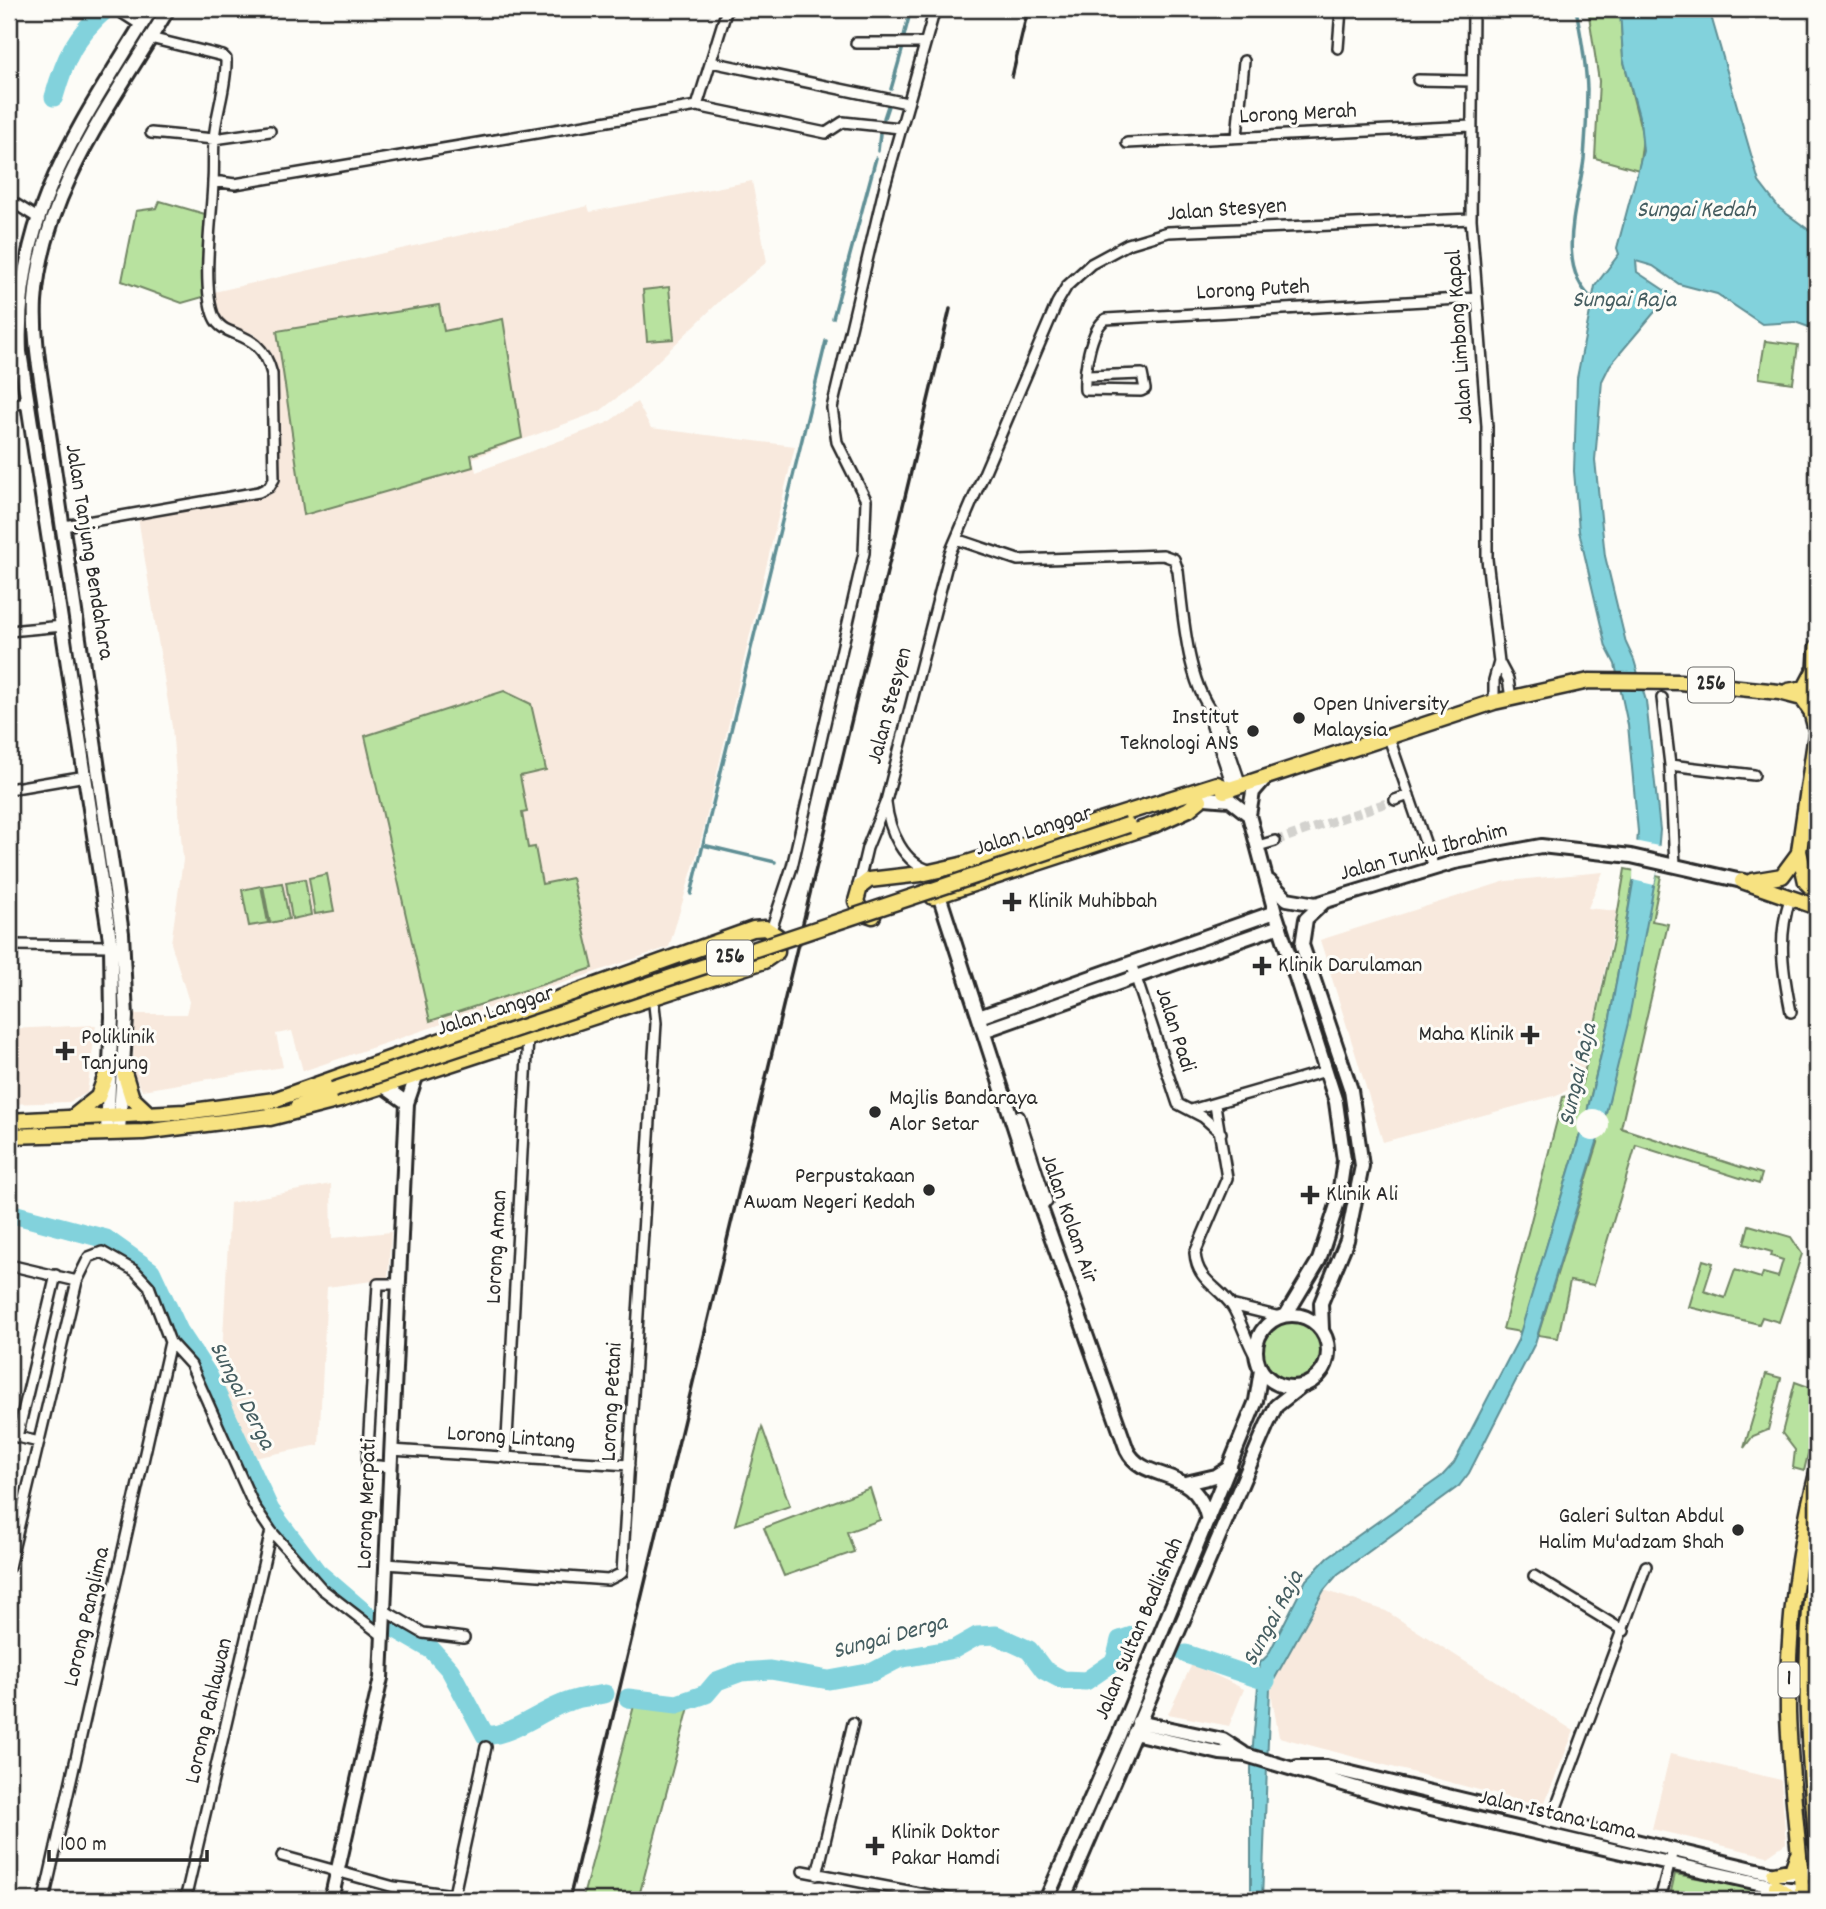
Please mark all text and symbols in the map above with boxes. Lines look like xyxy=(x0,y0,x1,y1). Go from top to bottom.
street label: Lorong Merah xyxy=(1238,95,1358,135)
street label: Jalan Stesyen xyxy=(1166,190,1288,232)
water label: Sungai Kedah xyxy=(1637,194,1756,228)
street label: Jalan Limbong Kapal xyxy=(1438,248,1484,426)
street label: Lorong Puteh xyxy=(1195,272,1311,310)
water label: Sungai Raja xyxy=(1572,284,1678,318)
street label: Jalan Tanjung Bendahara xyxy=(55,442,122,663)
street label: Jalan Stesyen xyxy=(860,644,922,768)
road number: 256 xyxy=(1688,668,1734,702)
place label: Open University Malaysia xyxy=(1313,689,1449,748)
place label: Institut Teknologi ANS xyxy=(1120,702,1239,761)
marker: Open University Malaysia xyxy=(1291,710,1307,726)
marker: Institut Teknologi ANS xyxy=(1245,723,1261,739)
street label: Jalan Langgar xyxy=(971,797,1097,866)
street label: Jalan Tunku Ibrahim xyxy=(1336,815,1512,891)
place label: Klinik Muhibbah xyxy=(1028,886,1157,919)
marker: Klinik Muhibbah xyxy=(1002,892,1022,912)
road number: 256 xyxy=(707,940,753,976)
place label: Klinik Darulaman xyxy=(1278,950,1422,983)
marker: Klinik Darulaman xyxy=(1252,956,1272,976)
street label: Jalan Langgar xyxy=(433,977,559,1046)
street label: Jalan Padi xyxy=(1145,983,1203,1077)
place label: Maha Klinik xyxy=(1419,1019,1514,1052)
water label: Sungai Raja xyxy=(1551,1019,1608,1130)
place label: Poliklinik Tanjung xyxy=(81,1022,155,1081)
marker: Maha Klinik xyxy=(1520,1025,1540,1045)
marker: Poliklinik Tanjung xyxy=(55,1041,75,1061)
place label: Majlis Bandaraya Alor Setar xyxy=(889,1083,1038,1142)
marker: Majlis Bandaraya Alor Setar xyxy=(867,1104,883,1120)
street label: Jalan Kolam Air xyxy=(1030,1150,1106,1289)
place label: Perpustakaan Awam Negeri Kedah xyxy=(743,1161,915,1220)
place label: Klinik Ali xyxy=(1326,1179,1398,1212)
marker: Perpustakaan Awam Negeri Kedah xyxy=(921,1182,937,1198)
marker: Klinik Ali xyxy=(1300,1185,1320,1205)
street label: Lorong Aman xyxy=(479,1189,517,1305)
water label: Sungai Derga xyxy=(199,1336,284,1458)
street label: Lorong Petani xyxy=(593,1342,633,1462)
street label: Lorong Lintang xyxy=(446,1418,576,1460)
street label: Lorong Merpati xyxy=(349,1438,387,1570)
place label: Galeri Sultan Abdul Halim Mu'adzam Shah xyxy=(1539,1501,1725,1560)
marker: Galeri Sultan Abdul Halim Mu'adzam Shah xyxy=(1730,1522,1746,1538)
street label: Jalan Sultan Badlishah xyxy=(1087,1532,1193,1726)
street label: Lorong Panglima xyxy=(56,1543,120,1690)
water label: Sungai Raja xyxy=(1235,1564,1314,1673)
water label: Sungai Derga xyxy=(829,1606,953,1670)
street label: Lorong Pahlawan xyxy=(177,1635,243,1787)
road number: 1 xyxy=(1778,1662,1800,1698)
street label: Jalan Istana Lama xyxy=(1475,1782,1640,1850)
place label: Klinik Doktor Pakar Hamdi xyxy=(891,1817,1000,1876)
scale bar xyxy=(49,1818,206,1862)
text: 100 m xyxy=(60,1831,107,1861)
marker: Klinik Doktor Pakar Hamdi xyxy=(865,1836,885,1856)

